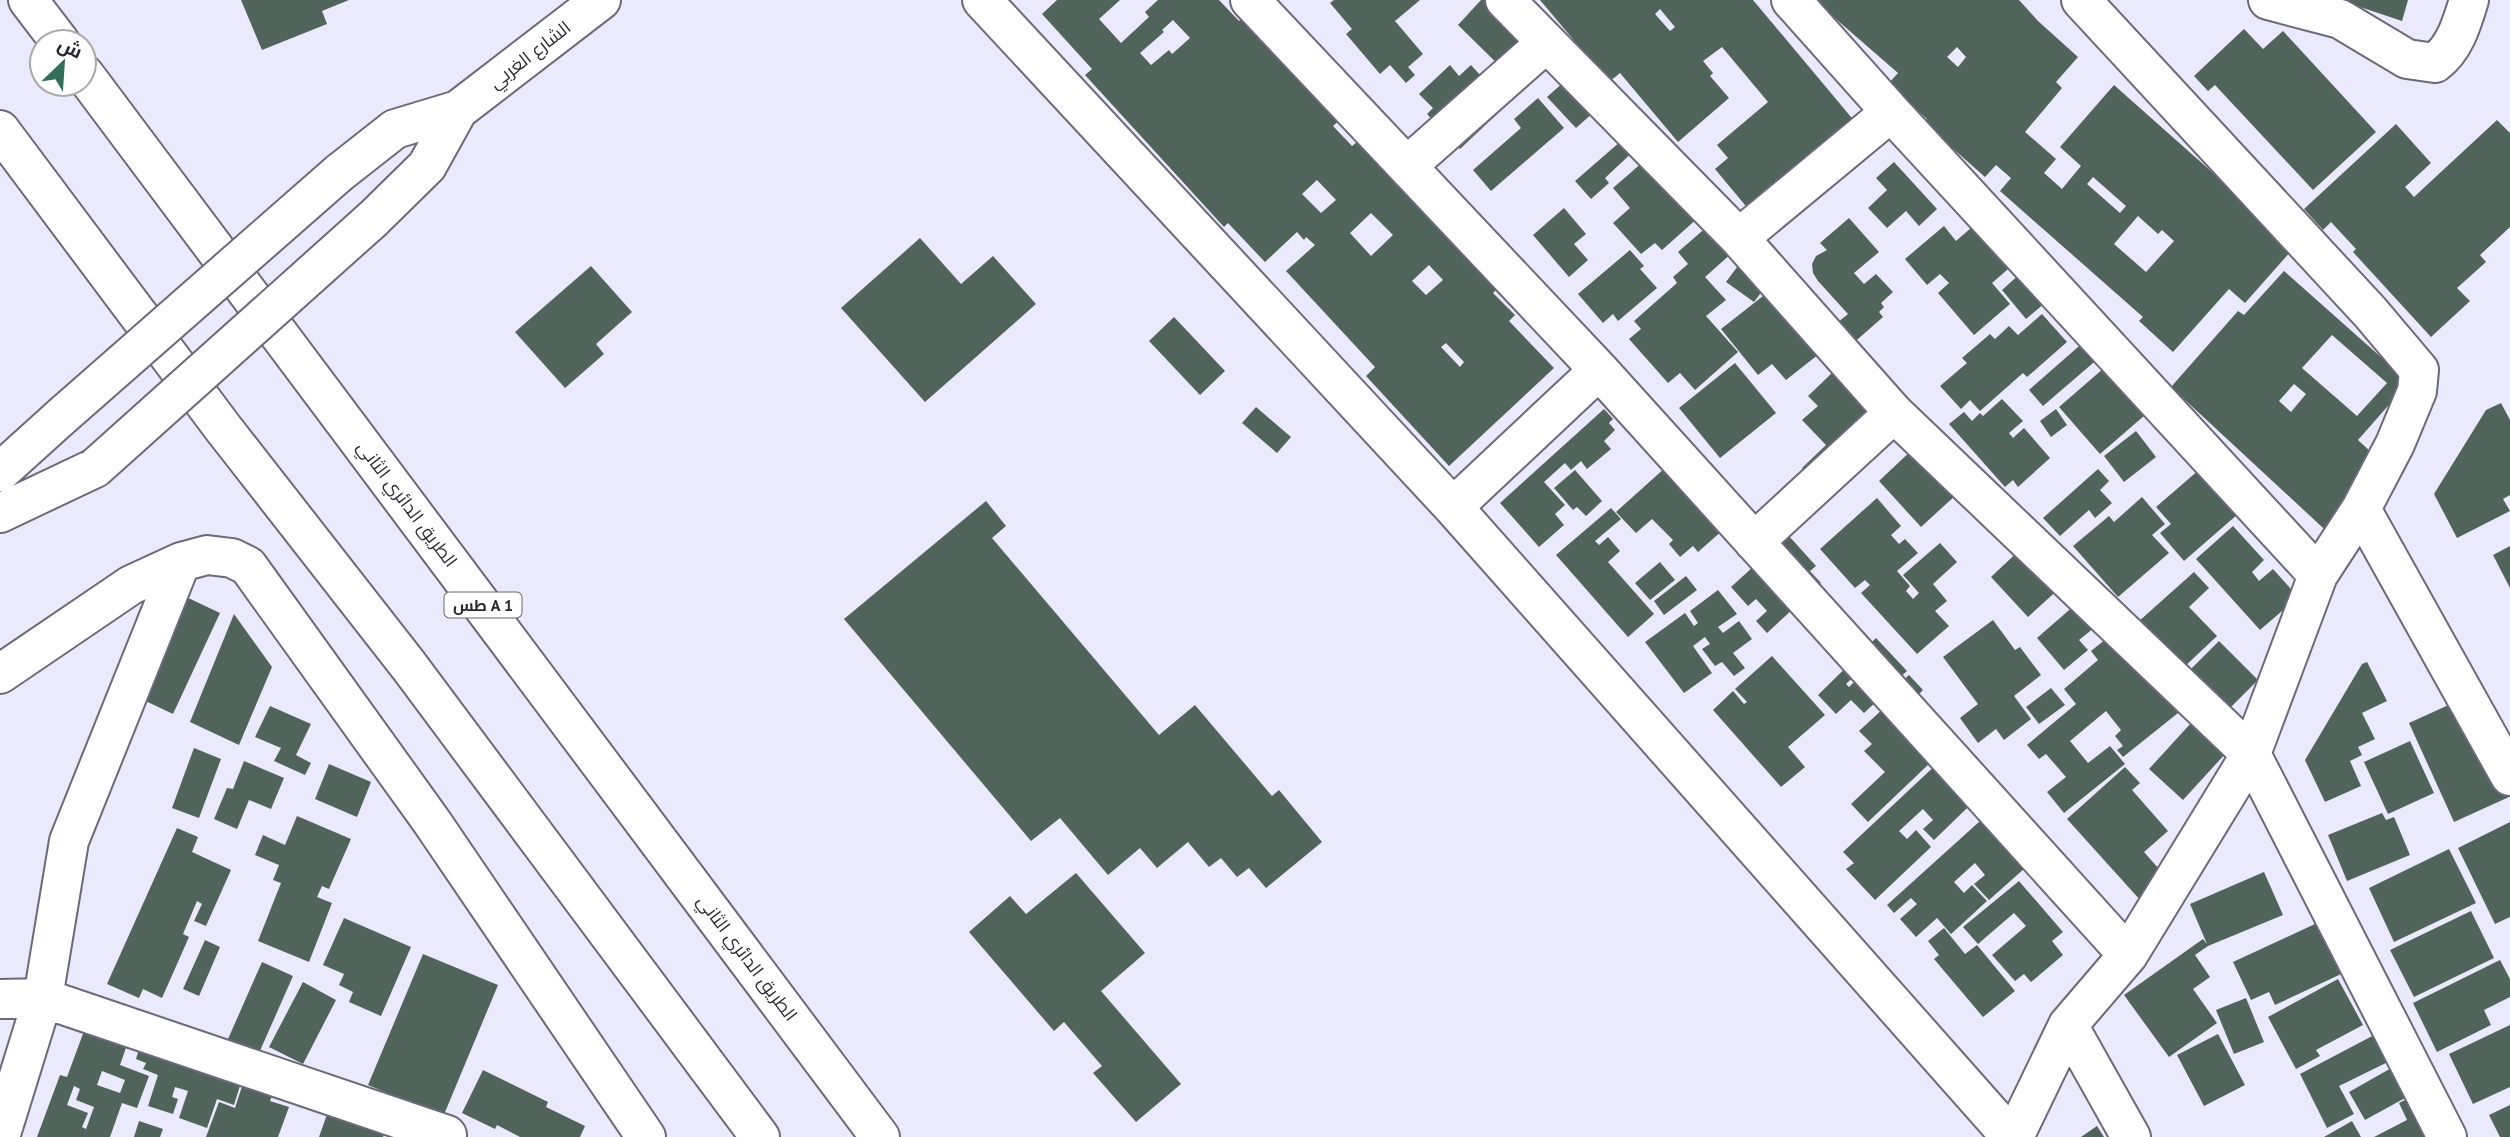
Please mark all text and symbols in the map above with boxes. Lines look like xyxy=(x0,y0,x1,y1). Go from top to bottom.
street label: الشارع الغربي xyxy=(484,16,577,96)
north arrow xyxy=(28,28,98,98)
text: ش xyxy=(54,32,86,64)
street label: الطريق الدائري الثاني xyxy=(350,436,462,573)
road number: طس A 1 xyxy=(444,592,522,618)
street label: الطريق الدائري الثاني xyxy=(690,890,802,1027)

